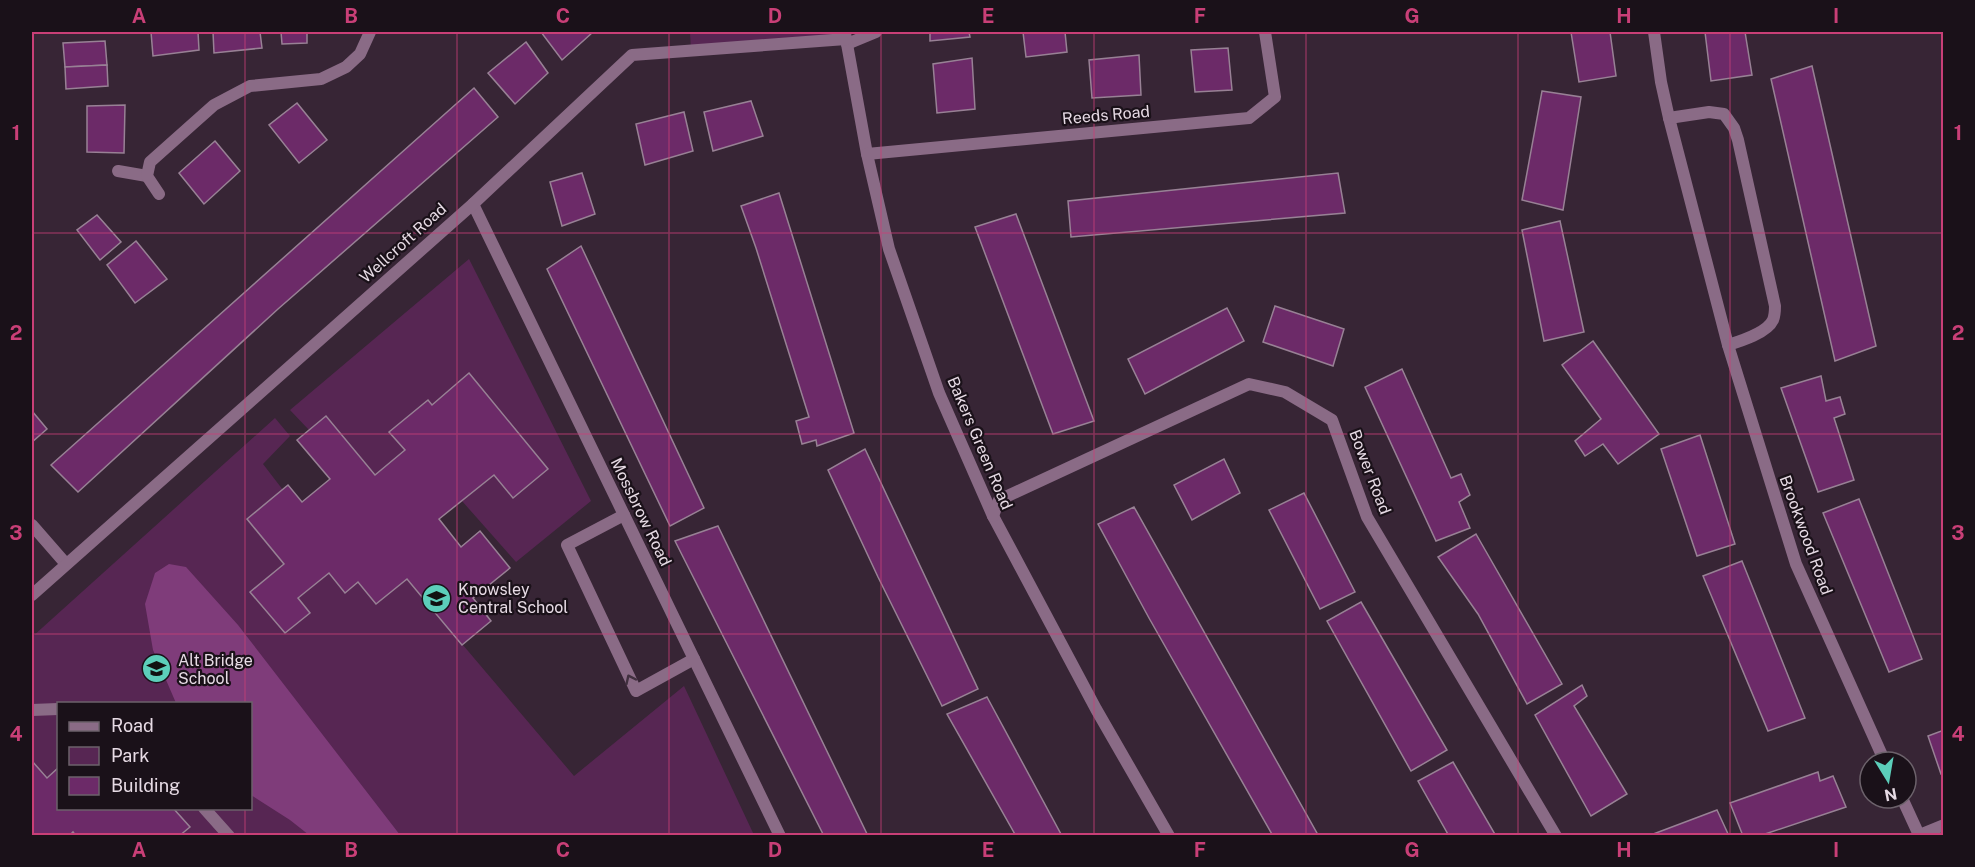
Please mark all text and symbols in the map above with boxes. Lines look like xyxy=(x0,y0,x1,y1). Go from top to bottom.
text: A xyxy=(132,4,146,28)
text: B xyxy=(344,4,358,28)
text: C xyxy=(556,4,570,28)
text: D xyxy=(768,4,782,28)
text: E xyxy=(982,4,994,28)
text: F xyxy=(1194,4,1206,28)
text: G xyxy=(1404,4,1420,28)
text: H xyxy=(1616,4,1632,28)
text: I xyxy=(1833,4,1839,28)
street label: Reeds Road xyxy=(1061,102,1151,128)
text: 1 xyxy=(12,121,20,145)
text: 1 xyxy=(1954,121,1962,145)
street label: Wellcroft Road xyxy=(356,199,450,287)
text: 2 xyxy=(10,321,22,345)
text: 2 xyxy=(1952,321,1964,345)
street label: Bakers Green Road xyxy=(943,374,1017,512)
street label: Bower Road xyxy=(1345,427,1395,517)
street label: Mossbrow Road xyxy=(607,455,675,569)
street label: Brookwood Road xyxy=(1776,473,1836,597)
text: 3 xyxy=(9,521,23,545)
text: 3 xyxy=(1951,521,1965,545)
place label: Knowsley Central School xyxy=(458,580,568,617)
school or university icon: Knowsley Central School xyxy=(421,582,453,614)
place label: Alt Bridge School xyxy=(178,651,253,688)
school or university icon: Alt Bridge School xyxy=(141,653,173,685)
one-way arrow xyxy=(626,674,638,685)
legend xyxy=(57,702,252,810)
text: Road xyxy=(111,715,154,736)
text: 4 xyxy=(9,722,23,746)
text: 4 xyxy=(1951,722,1965,746)
text: Park xyxy=(111,745,149,766)
north arrow xyxy=(1858,750,1918,810)
text: Building xyxy=(111,775,180,796)
text: N xyxy=(1883,784,1899,805)
text: A xyxy=(132,838,146,862)
text: B xyxy=(344,838,358,862)
text: C xyxy=(556,838,570,862)
text: D xyxy=(768,838,782,862)
text: E xyxy=(982,838,994,862)
text: F xyxy=(1194,838,1206,862)
text: G xyxy=(1404,838,1420,862)
text: H xyxy=(1616,838,1632,862)
text: I xyxy=(1833,838,1839,862)

